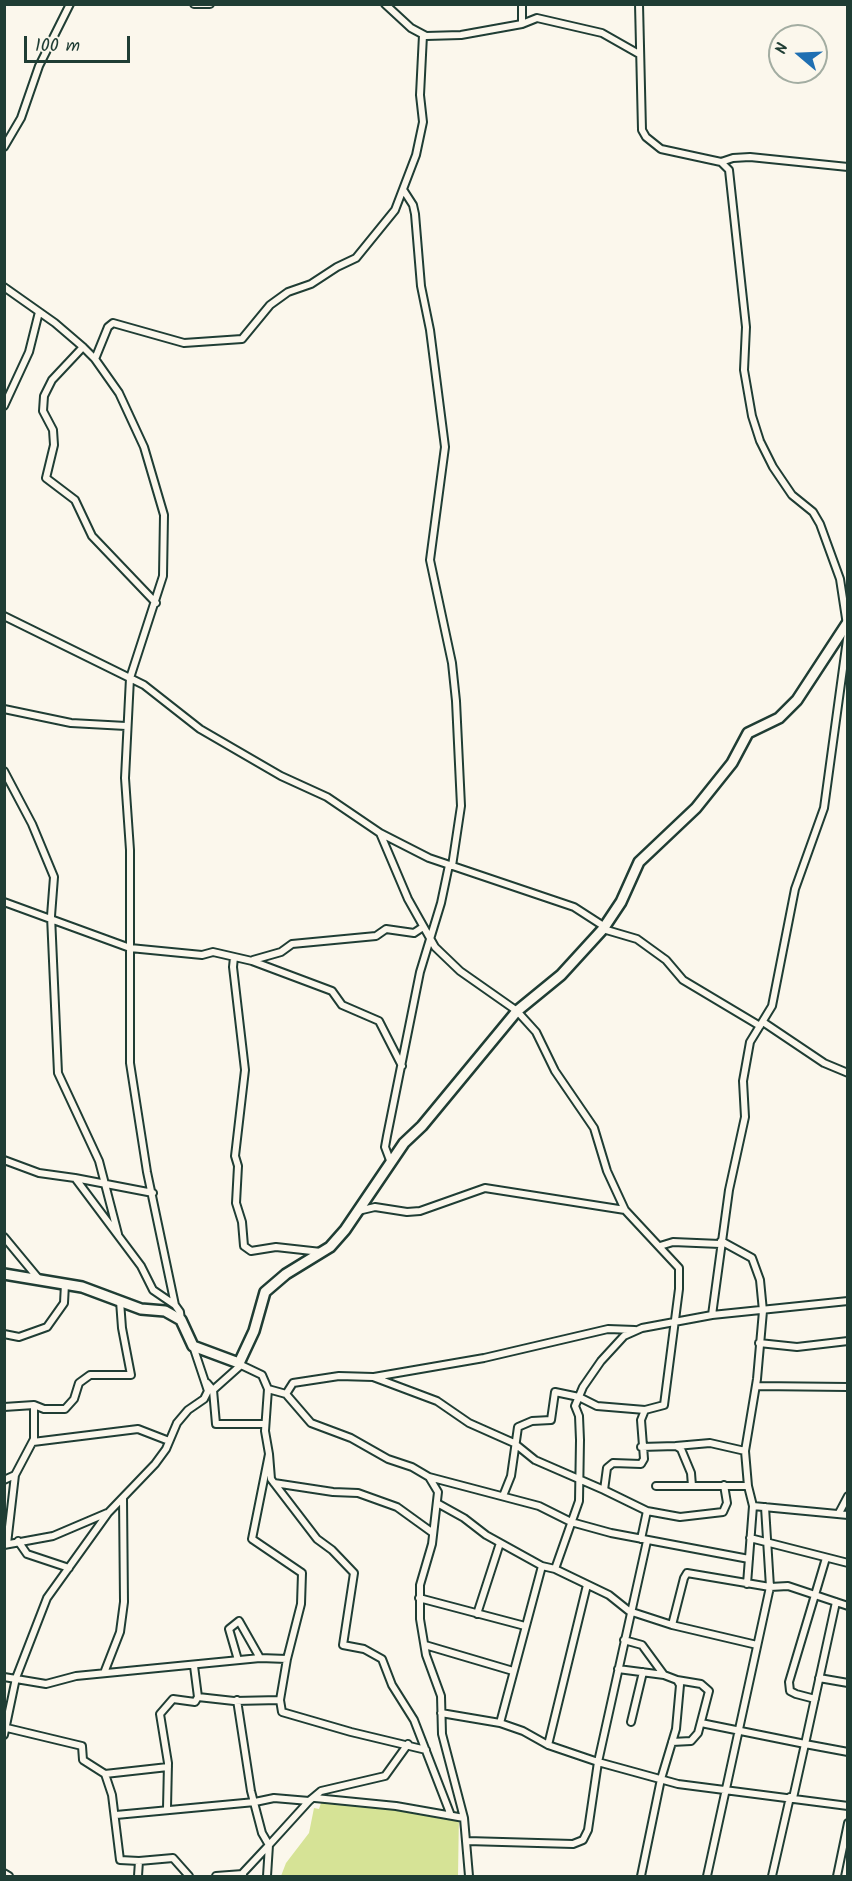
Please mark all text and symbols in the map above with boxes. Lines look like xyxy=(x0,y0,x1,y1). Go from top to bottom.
scale bar xyxy=(27,24,134,62)
north arrow xyxy=(768,24,828,84)
text: 100 m xyxy=(35,32,80,61)
text: N xyxy=(769,40,796,57)

